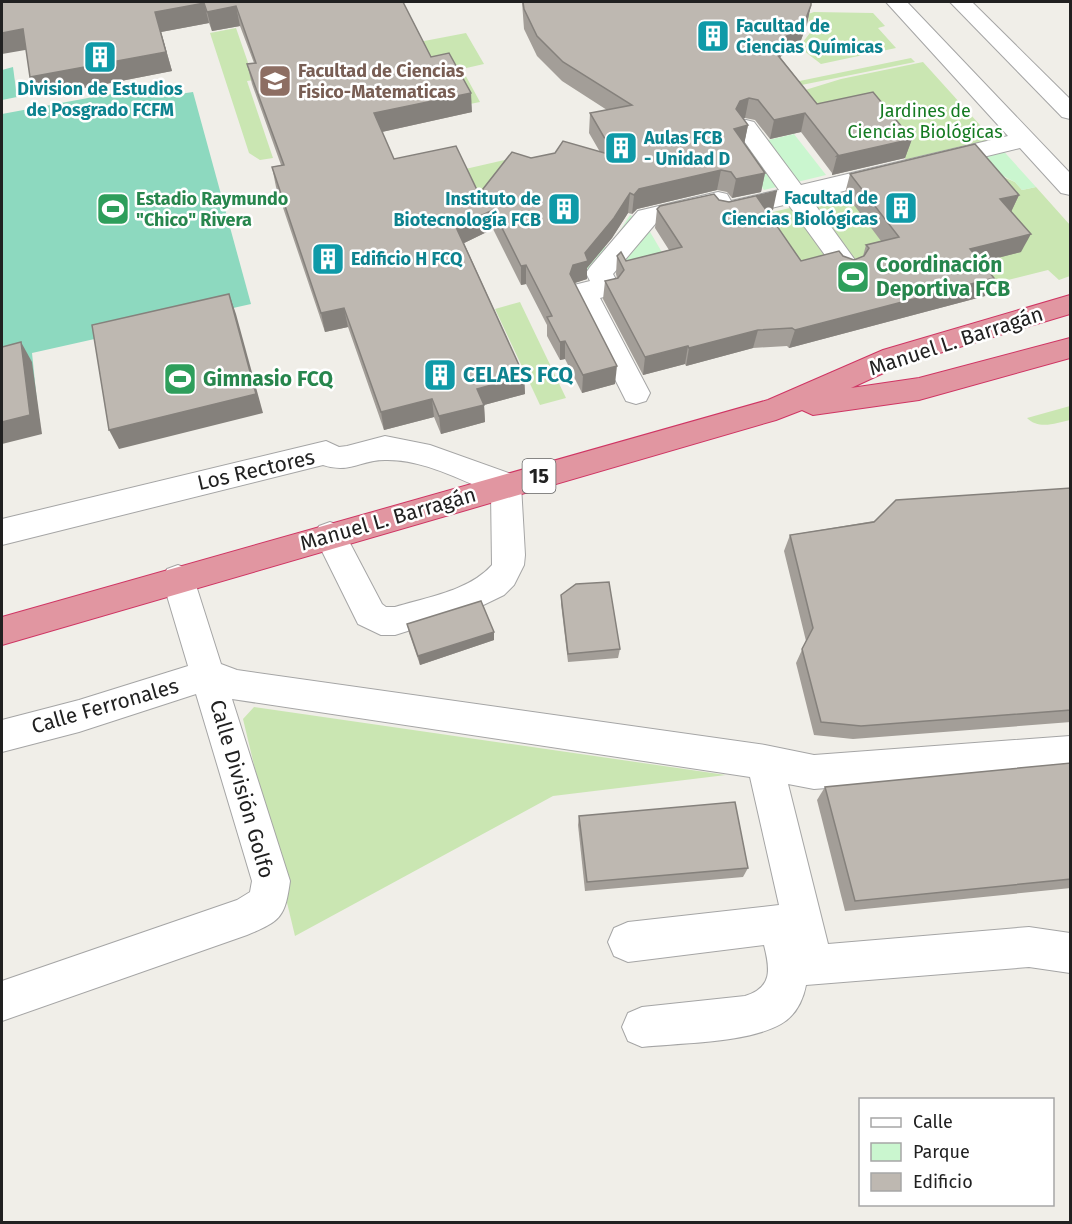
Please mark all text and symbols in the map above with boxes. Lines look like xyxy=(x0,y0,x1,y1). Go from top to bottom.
place label: Facultad de Ciencias Químicas xyxy=(736,15,883,58)
building icon: Facultad de Ciencias Químicas xyxy=(695,18,731,54)
building icon: Division de Estudios de Posgrado FCFM xyxy=(82,39,118,75)
place label: Facultad de Ciencias Fisico-Matematicas xyxy=(298,60,464,103)
school or university icon: Facultad de Ciencias Fisico-Matematicas xyxy=(257,63,293,99)
place label: Division de Estudios de Posgrado FCFM xyxy=(17,78,183,121)
park label: Jardines de Ciencias Biológicas xyxy=(847,100,1003,143)
place label: Aulas FCB - Unidad D xyxy=(643,127,731,170)
building icon: Aulas FCB - Unidad D xyxy=(603,130,639,166)
place label: Facultad de Ciencias Biológicas xyxy=(722,187,878,230)
place label: Estadio Raymundo "Chico" Rivera xyxy=(136,188,288,231)
place label: Instituto de Biotecnología FCB xyxy=(393,188,541,231)
building icon: Facultad de Ciencias Biológicas xyxy=(883,190,919,226)
sports icon: Estadio Raymundo "Chico" Rivera xyxy=(95,191,131,227)
building icon: Instituto de Biotecnología FCB xyxy=(546,191,582,227)
building icon: Edificio H FCQ xyxy=(310,241,346,277)
place label: Edificio H FCQ xyxy=(351,248,463,270)
place label: Coordinación Deportiva FCB xyxy=(876,252,1010,302)
sports icon: Coordinación Deportiva FCB xyxy=(835,259,871,295)
street label: Manuel L. Barragán xyxy=(866,301,1046,381)
building icon: CELAES FCQ xyxy=(422,357,458,393)
sports icon: Gimnasio FCQ xyxy=(162,361,198,397)
place label: CELAES FCQ xyxy=(463,362,574,388)
place label: Gimnasio FCQ xyxy=(203,366,333,392)
street label: Los Rectores xyxy=(195,444,317,496)
road number: 15 xyxy=(522,459,556,493)
street label: Manuel L. Barragán xyxy=(297,481,479,557)
street label: Calle Ferronales xyxy=(29,673,182,739)
street label: Calle División Golfo xyxy=(204,697,280,881)
legend xyxy=(859,1098,1054,1206)
text: Calle xyxy=(913,1111,953,1133)
text: Parque xyxy=(913,1141,970,1163)
text: Edificio xyxy=(913,1171,973,1193)

